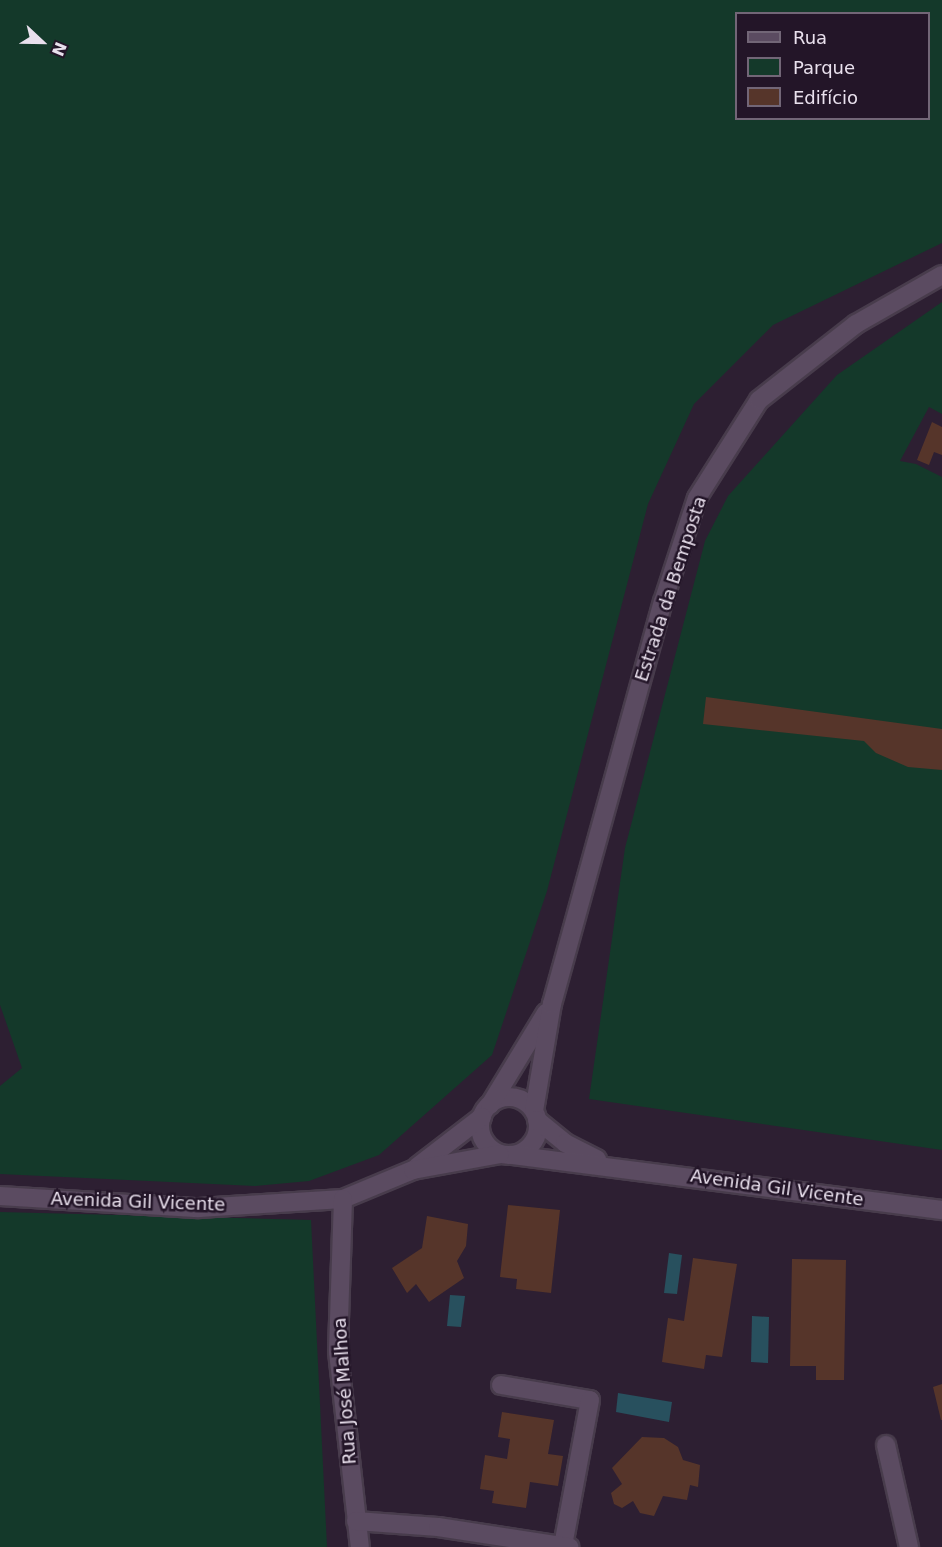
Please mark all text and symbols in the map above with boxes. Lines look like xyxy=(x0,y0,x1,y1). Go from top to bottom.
north arrow xyxy=(12,12,72,72)
legend xyxy=(735,12,930,120)
text: Rua xyxy=(793,27,827,48)
text: N xyxy=(48,39,70,59)
text: Parque xyxy=(793,57,855,78)
text: Edifício xyxy=(793,87,858,108)
street label: Estrada da Bemposta xyxy=(631,494,711,684)
street label: Avenida Gil Vicente xyxy=(689,1165,865,1211)
street label: Avenida Gil Vicente xyxy=(50,1188,226,1216)
street label: Rua José Malhoa xyxy=(329,1317,361,1465)

